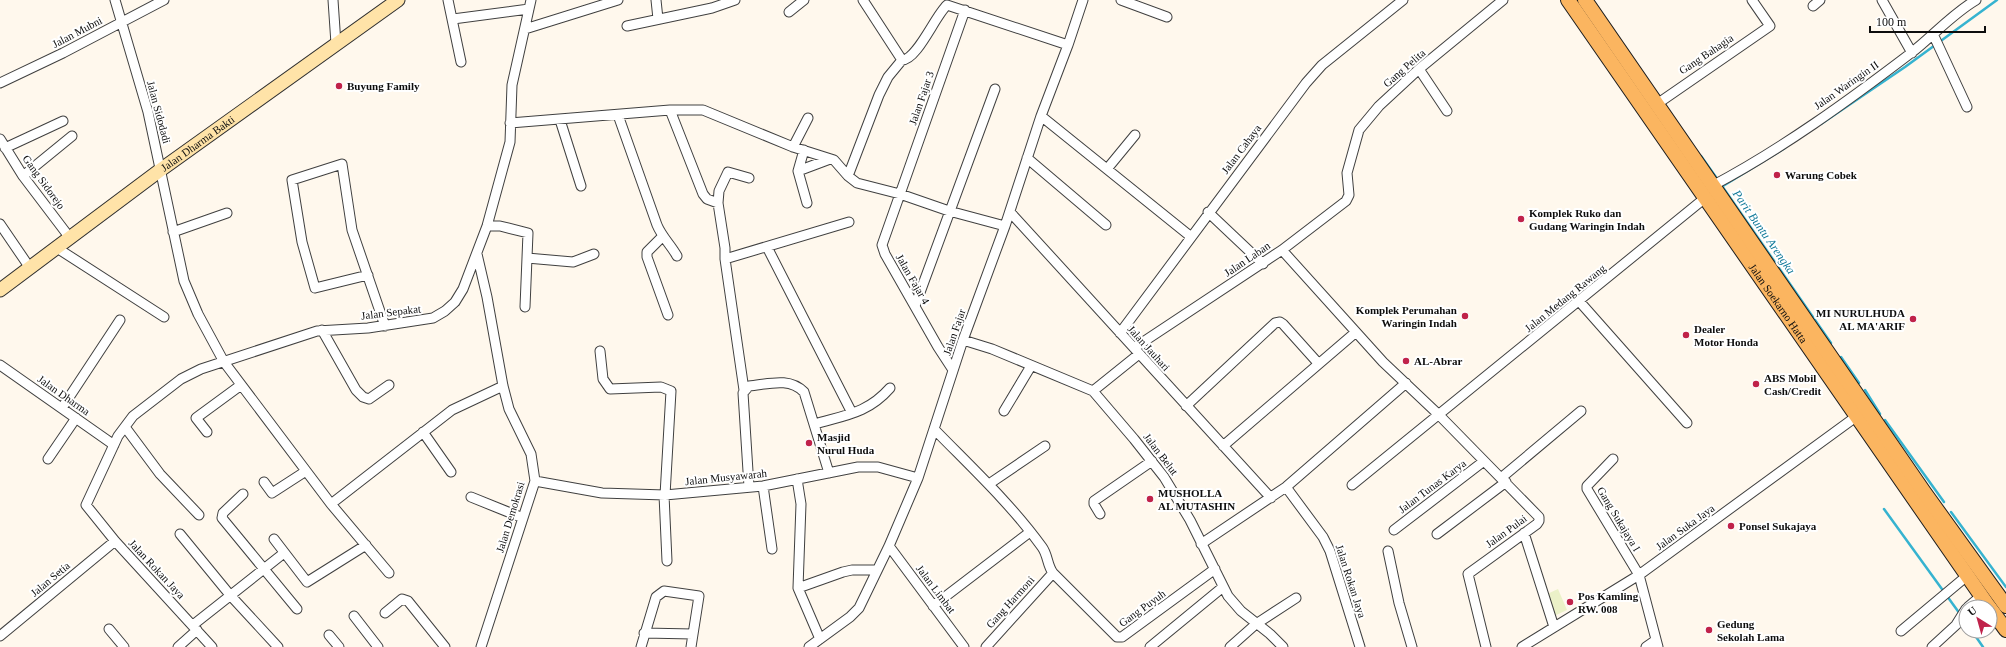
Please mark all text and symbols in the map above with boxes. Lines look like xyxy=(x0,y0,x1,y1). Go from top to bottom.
scale bar xyxy=(1870,8,1985,34)
street label: Jalan Mubni xyxy=(50,14,104,50)
text: 100 m xyxy=(1876,15,1907,29)
street label: Gang Bahagia xyxy=(1677,31,1735,76)
street label: Gang Pelita xyxy=(1381,46,1428,89)
street label: Jalan Waringin II xyxy=(1811,58,1881,112)
street label: Jalan Fajar 3 xyxy=(906,69,936,127)
street label: Jalan Sidodadi xyxy=(145,79,173,145)
place label: Buyung Family xyxy=(347,80,420,92)
marker: Buyung Family xyxy=(334,81,344,91)
street label: Jalan Dharma Bakti xyxy=(158,113,237,174)
street label: Jalan Cahaya xyxy=(1219,122,1263,176)
street label: Gang Sidorejo xyxy=(20,153,68,212)
place label: Warung Cobek xyxy=(1785,169,1858,181)
marker: Warung Cobek xyxy=(1772,170,1782,180)
water label: Parit Buntu Arengka xyxy=(1729,186,1798,277)
place label: Komplek Ruko dan Gudang Waringin Indah xyxy=(1529,207,1645,232)
marker: Komplek Ruko dan Gudang Waringin Indah xyxy=(1516,214,1526,224)
street label: Jalan Laban xyxy=(1222,239,1273,279)
street label: Jalan Fajar 4 xyxy=(894,252,932,307)
street label: Jalan Medang Rawang xyxy=(1522,261,1608,334)
street label: Jalan Soekarno Hatta xyxy=(1747,261,1810,345)
street label: Jalan Sepakat xyxy=(360,302,422,322)
place label: Komplek Perumahan Waringin Indah xyxy=(1356,304,1457,329)
street label: Jalan Fajar xyxy=(941,307,968,357)
place label: MI NURULHUDA AL MA'ARIF xyxy=(1816,307,1905,332)
marker: Komplek Perumahan Waringin Indah xyxy=(1460,311,1470,321)
marker: MI NURULHUDA AL MA'ARIF xyxy=(1908,314,1918,324)
street label: Jalan Jauhari xyxy=(1125,323,1173,373)
place label: Dealer Motor Honda xyxy=(1694,323,1759,348)
marker: Dealer Motor Honda xyxy=(1681,330,1691,340)
place label: AL-Abrar xyxy=(1414,355,1462,367)
marker: AL-Abrar xyxy=(1401,356,1411,366)
place label: ABS Mobil Cash/Credit xyxy=(1764,372,1822,397)
street label: Jalan Dharma xyxy=(36,373,92,417)
marker: ABS Mobil Cash/Credit xyxy=(1751,379,1761,389)
place label: Masjid Nurul Huda xyxy=(817,431,875,456)
street label: Jalan Belut xyxy=(1141,431,1181,477)
marker: Masjid Nurul Huda xyxy=(804,438,814,448)
street label: Jalan Tunas Karya xyxy=(1396,457,1468,515)
street label: Jalan Musyawarah xyxy=(685,467,768,487)
street label: Jalan Demokrasi xyxy=(493,480,527,554)
street label: Gang Sukajaya I xyxy=(1595,484,1643,554)
place label: MUSHOLLA AL MUTASHIN xyxy=(1158,487,1235,512)
marker: MUSHOLLA AL MUTASHIN xyxy=(1145,494,1155,504)
street label: Jalan Suka Jaya xyxy=(1653,502,1717,552)
street label: Jalan Pulai xyxy=(1483,512,1529,550)
place label: Ponsel Sukajaya xyxy=(1739,520,1817,532)
marker: Ponsel Sukajaya xyxy=(1726,521,1736,531)
street label: Jalan Rokan Jaya xyxy=(127,537,188,601)
street label: Jalan Rokan Jaya xyxy=(1333,543,1369,619)
street label: Jalan Setia xyxy=(28,559,72,599)
street label: Jalan Limbat xyxy=(914,563,958,615)
street label: Gang Harmoni xyxy=(984,574,1036,630)
street label: Gang Puyuh xyxy=(1116,587,1168,629)
place label: Pos Kamling RW. 008 xyxy=(1578,590,1639,615)
marker: Pos Kamling RW. 008 xyxy=(1565,597,1575,607)
north arrow xyxy=(1958,599,1998,639)
text: U xyxy=(1965,604,1979,618)
place label: Gedung Sekolah Lama xyxy=(1717,618,1785,643)
marker: Gedung Sekolah Lama xyxy=(1704,625,1714,635)

